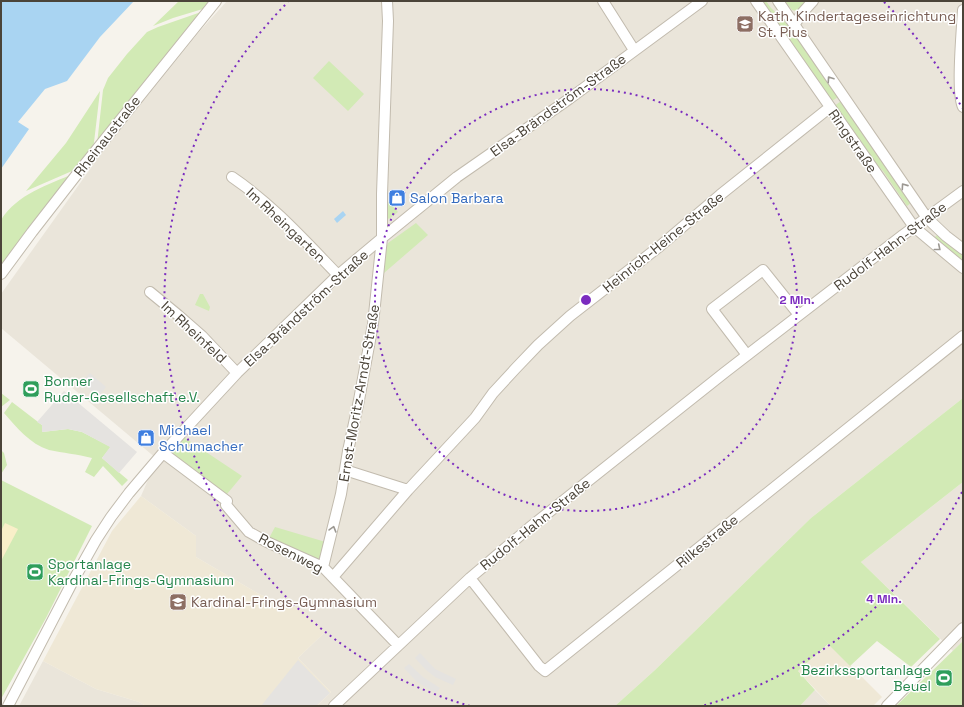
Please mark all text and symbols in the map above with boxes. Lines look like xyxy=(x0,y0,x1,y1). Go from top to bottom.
place label: Kath. Kindertageseinrichtung St. Pius xyxy=(758,7,956,41)
school or university icon: Kath. Kindertageseinrichtung St. Pius xyxy=(735,14,755,34)
street label: Elsa-Brändström-Straße xyxy=(486,50,630,160)
one-way arrow xyxy=(827,76,835,83)
street label: Rheinaustraße xyxy=(70,92,144,180)
street label: Ringstraße xyxy=(824,106,882,176)
one-way arrow xyxy=(902,183,909,190)
street label: Im Rheingarten xyxy=(243,184,329,266)
shop icon: Salon Barbara xyxy=(387,188,407,208)
street label: Heinrich-Heine-Straße xyxy=(599,188,727,296)
place label: Salon Barbara xyxy=(410,189,504,207)
street label: Rudolf-Hahn-Straße xyxy=(830,198,950,294)
one-way arrow xyxy=(934,243,941,250)
street label: Elsa-Brändström-Straße xyxy=(240,246,372,370)
text: 2 Min. xyxy=(780,292,814,308)
centre of rings xyxy=(579,293,593,307)
street label: Im Rheinfeld xyxy=(157,297,231,367)
street label: Ernst-Moritz-Arndt-Straße xyxy=(335,303,383,483)
place label: Bonner Ruder-Gesellschaft e.V. xyxy=(44,372,200,406)
sports icon: Bonner Ruder-Gesellschaft e.V. xyxy=(21,379,41,399)
place label: Michael Schumacher xyxy=(159,421,243,455)
shop icon: Michael Schumacher xyxy=(136,428,156,448)
street label: Rudolf-Hahn-Straße xyxy=(476,474,594,574)
street label: Rilkestraße xyxy=(672,510,742,572)
one-way arrow xyxy=(328,525,337,532)
street label: Rosenweg xyxy=(256,529,326,577)
place label: Sportanlage Kardinal-Frings-Gymnasium xyxy=(48,555,234,589)
sports icon: Sportanlage Kardinal-Frings-Gymnasium xyxy=(25,562,45,582)
text: 4 Min. xyxy=(866,591,902,607)
school or university icon: Kardinal-Frings-Gymnasium xyxy=(168,592,188,612)
place label: Kardinal-Frings-Gymnasium xyxy=(191,593,377,611)
place label: Bezirkssportanlage Beuel xyxy=(801,661,931,695)
sports icon: Bezirkssportanlage Beuel xyxy=(934,668,954,688)

